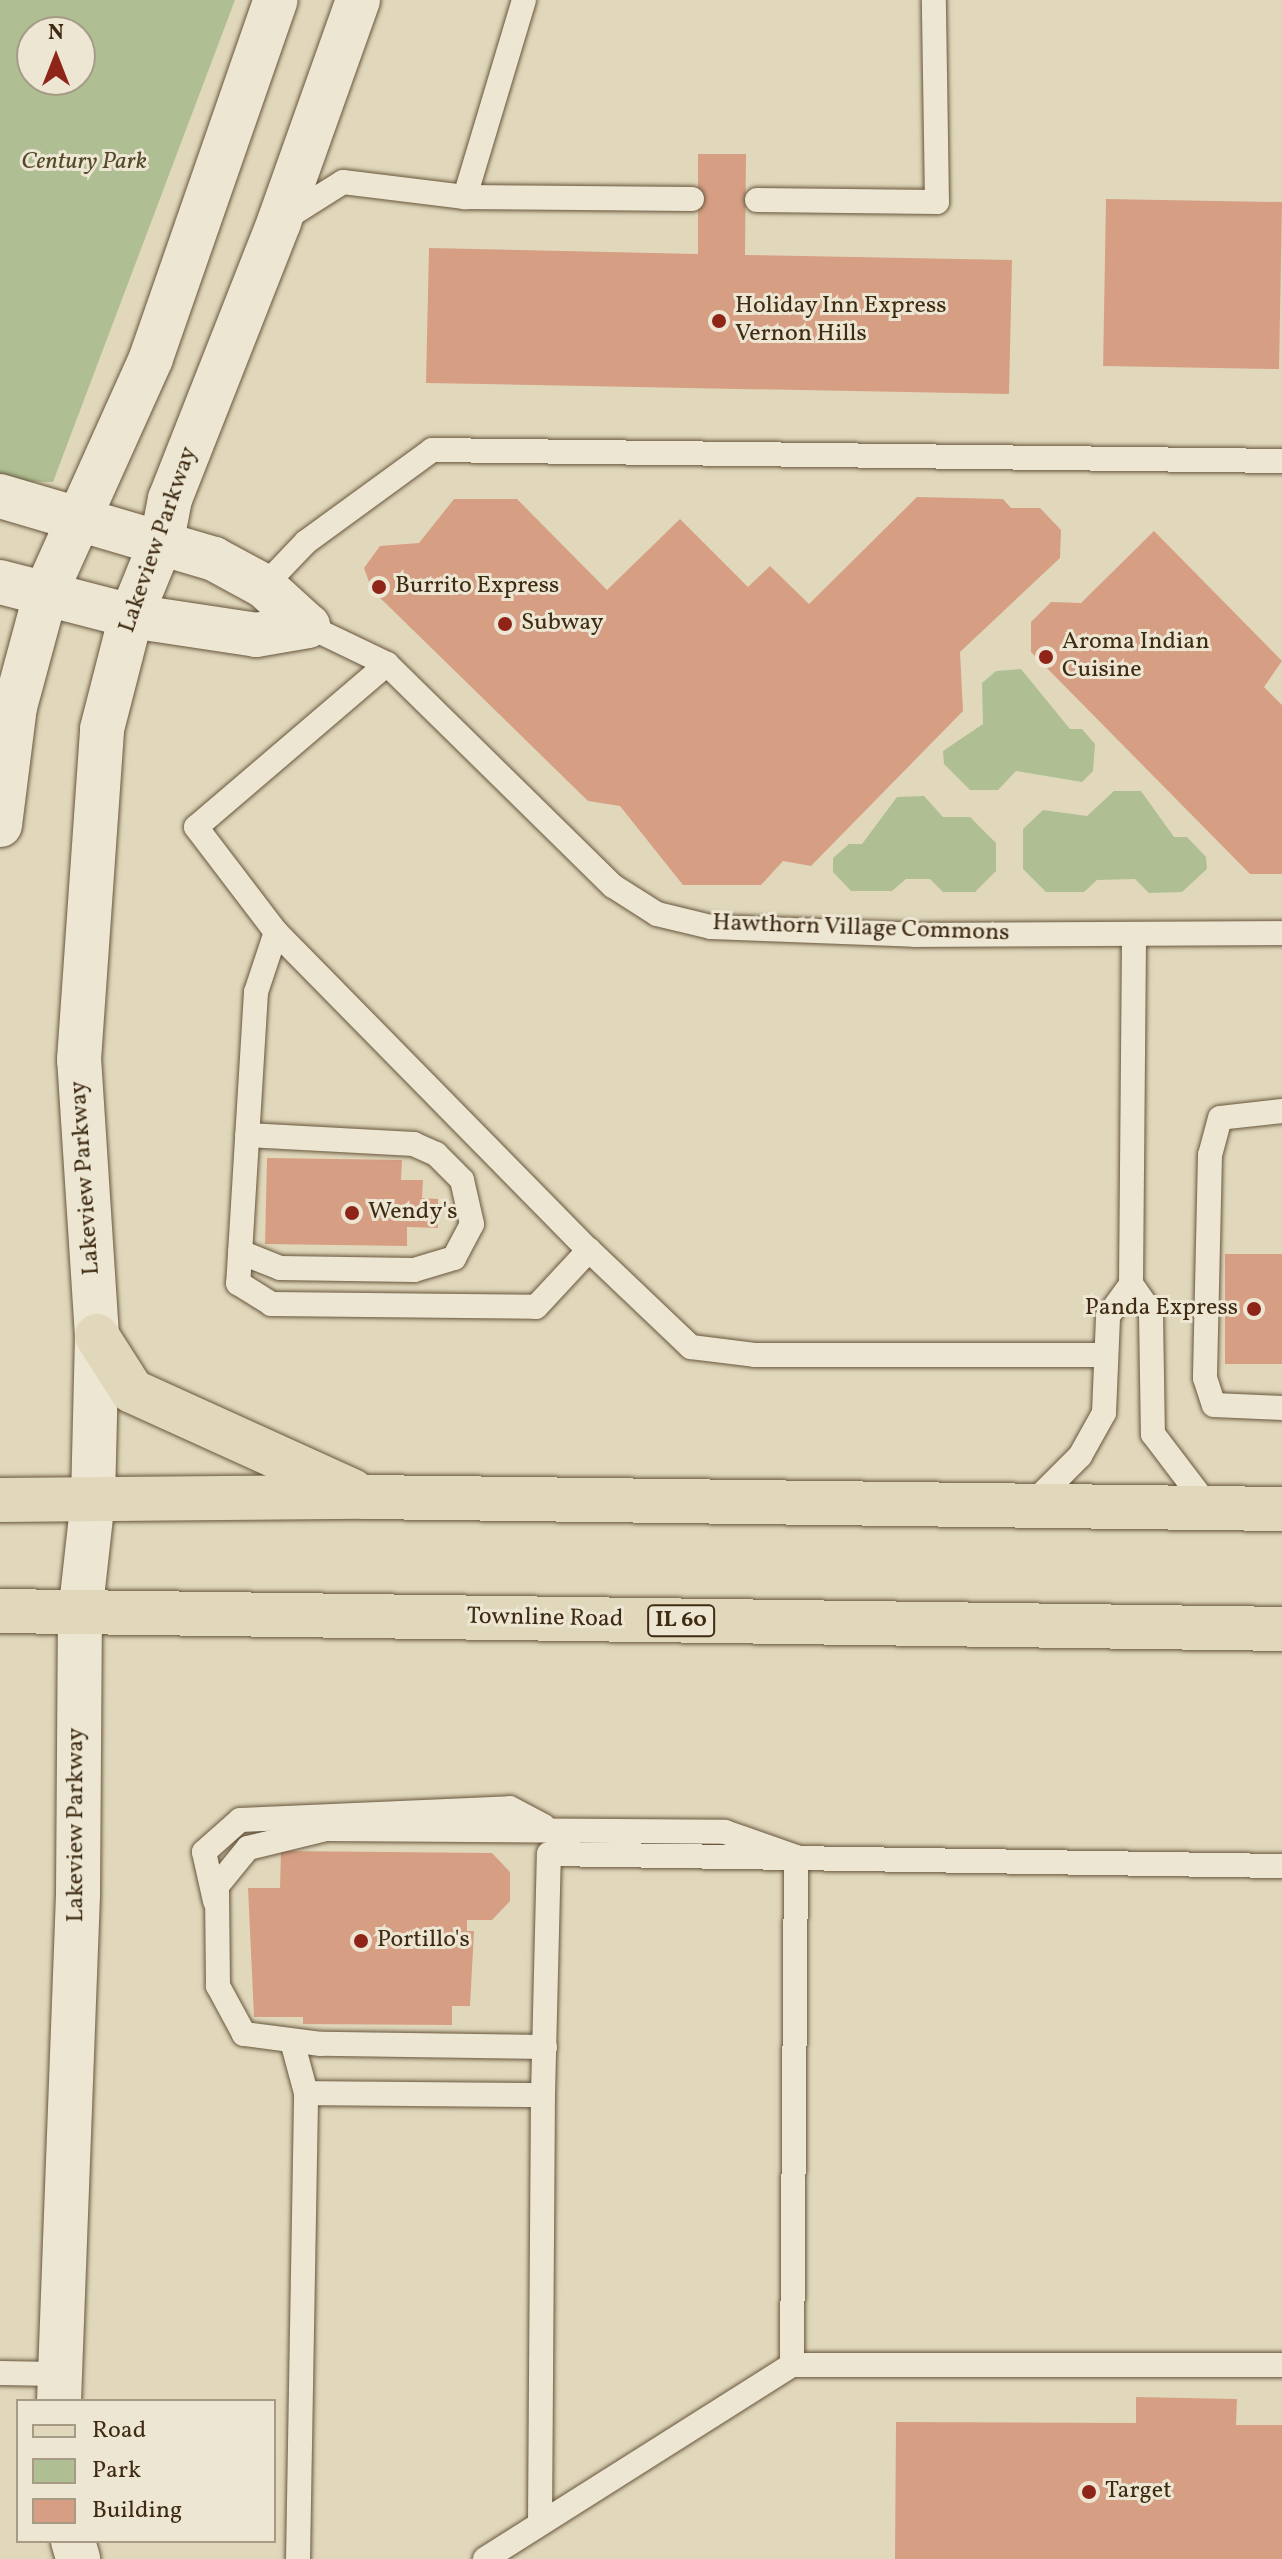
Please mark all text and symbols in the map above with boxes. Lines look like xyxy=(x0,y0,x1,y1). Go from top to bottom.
north arrow xyxy=(16,16,96,96)
text: N xyxy=(48,18,64,49)
park label: Century Park xyxy=(21,149,147,177)
place label: Holiday Inn Express Vernon Hills xyxy=(735,293,947,349)
marker: Holiday Inn Express Vernon Hills xyxy=(710,312,728,330)
street label: Lakeview Parkway xyxy=(114,443,204,637)
place label: Burrito Express xyxy=(395,573,559,601)
marker: Burrito Express xyxy=(370,578,388,596)
place label: Subway xyxy=(521,610,603,638)
marker: Subway xyxy=(496,615,514,633)
place label: Aroma Indian Cuisine xyxy=(1062,629,1210,685)
marker: Aroma Indian Cuisine xyxy=(1037,648,1055,666)
street label: Hawthorn Village Commons xyxy=(712,909,1010,949)
street label: Lakeview Parkway xyxy=(65,1079,107,1277)
place label: Wendy's xyxy=(368,1199,457,1227)
marker: Wendy's xyxy=(343,1204,361,1222)
place label: Panda Express xyxy=(1085,1295,1238,1323)
marker: Panda Express xyxy=(1245,1300,1263,1318)
street label: Townline Road xyxy=(466,1603,624,1635)
road number: IL 60 xyxy=(647,1603,715,1639)
street label: Lakeview Parkway xyxy=(63,1727,91,1923)
place label: Portillo's xyxy=(377,1927,470,1955)
marker: Portillo's xyxy=(352,1932,370,1950)
legend xyxy=(16,2399,276,2543)
text: Road xyxy=(92,2414,146,2448)
text: Park xyxy=(92,2454,141,2488)
place label: Target xyxy=(1105,2478,1172,2506)
marker: Target xyxy=(1080,2483,1098,2501)
text: Building xyxy=(92,2494,182,2528)

